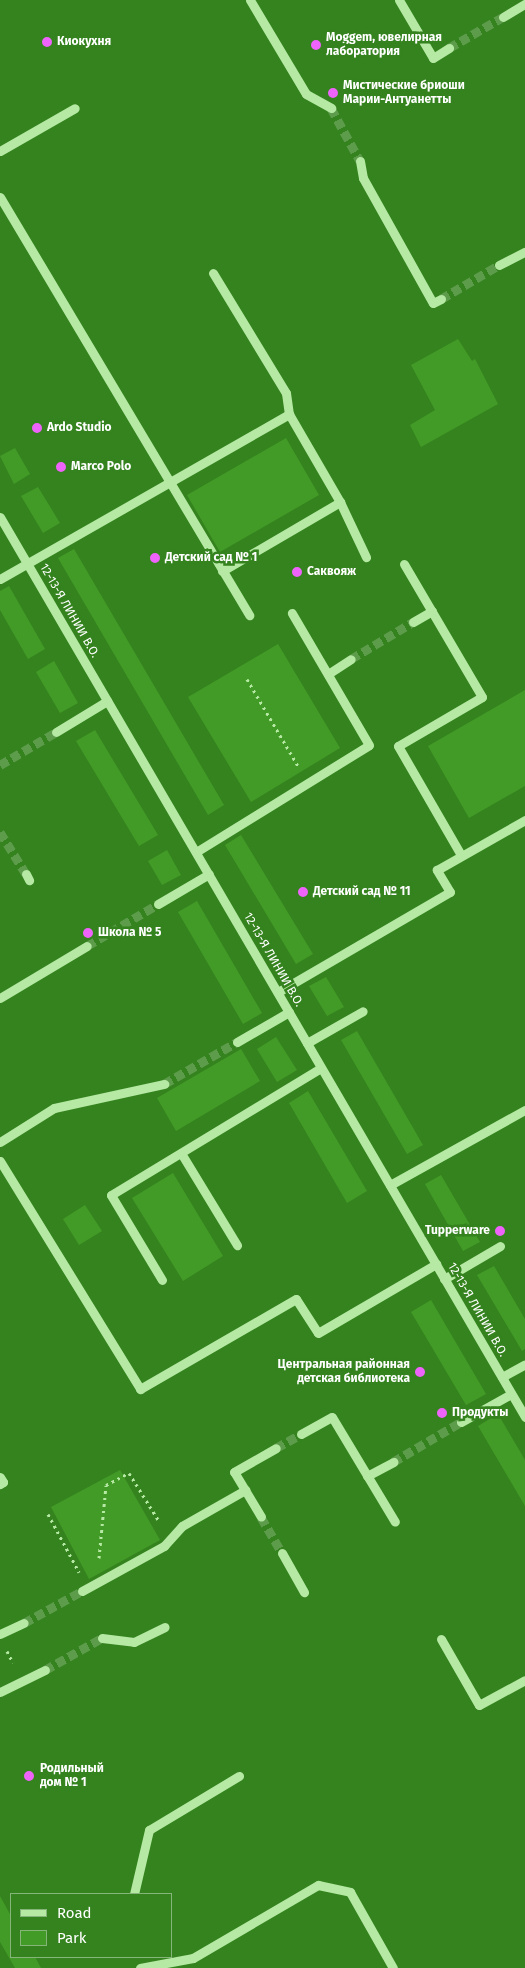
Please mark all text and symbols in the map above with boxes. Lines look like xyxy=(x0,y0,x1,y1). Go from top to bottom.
place label: Moggem, ювелирная лаборатория xyxy=(326,31,442,59)
place label: Киокухня xyxy=(57,35,111,49)
marker: Киокухня xyxy=(41,36,53,48)
marker: Moggem, ювелирная лаборатория xyxy=(310,39,322,51)
place label: Мистические бриоши Марии-Антуанетты xyxy=(343,79,465,107)
marker: Мистические бриоши Марии-Антуанетты xyxy=(327,87,339,99)
place label: Ardo Studio xyxy=(47,421,112,435)
marker: Ardo Studio xyxy=(31,422,43,434)
place label: Marco Polo xyxy=(71,460,131,474)
marker: Marco Polo xyxy=(55,461,67,473)
place label: Детский сад № 1 xyxy=(165,551,257,565)
marker: Детский сад № 1 xyxy=(149,552,161,564)
street label: 12-13-Я ЛИНИИ В.О. xyxy=(36,561,102,661)
place label: Саквояж xyxy=(307,565,356,579)
marker: Саквояж xyxy=(291,566,303,578)
place label: Детский сад № 11 xyxy=(313,885,411,899)
marker: Детский сад № 11 xyxy=(297,886,309,898)
street label: 12-13-Я ЛИНИИ В.О. xyxy=(240,910,306,1010)
place label: Школа № 5 xyxy=(98,926,161,940)
marker: Школа № 5 xyxy=(82,927,94,939)
place label: Tupperware xyxy=(425,1224,490,1238)
marker: Tupperware xyxy=(494,1225,506,1237)
street label: 12-13-Я ЛИНИИ В.О. xyxy=(444,1260,510,1360)
place label: Центральная районная детская библиотека xyxy=(278,1358,410,1386)
marker: Центральная районная детская библиотека xyxy=(414,1366,426,1378)
place label: Продукты xyxy=(452,1406,508,1420)
marker: Продукты xyxy=(436,1407,448,1419)
place label: Родильный дом № 1 xyxy=(40,1762,104,1790)
marker: Родильный дом № 1 xyxy=(22,1769,36,1783)
legend xyxy=(10,1893,172,1958)
text: Road xyxy=(57,1904,92,1922)
text: Park xyxy=(57,1929,87,1947)

